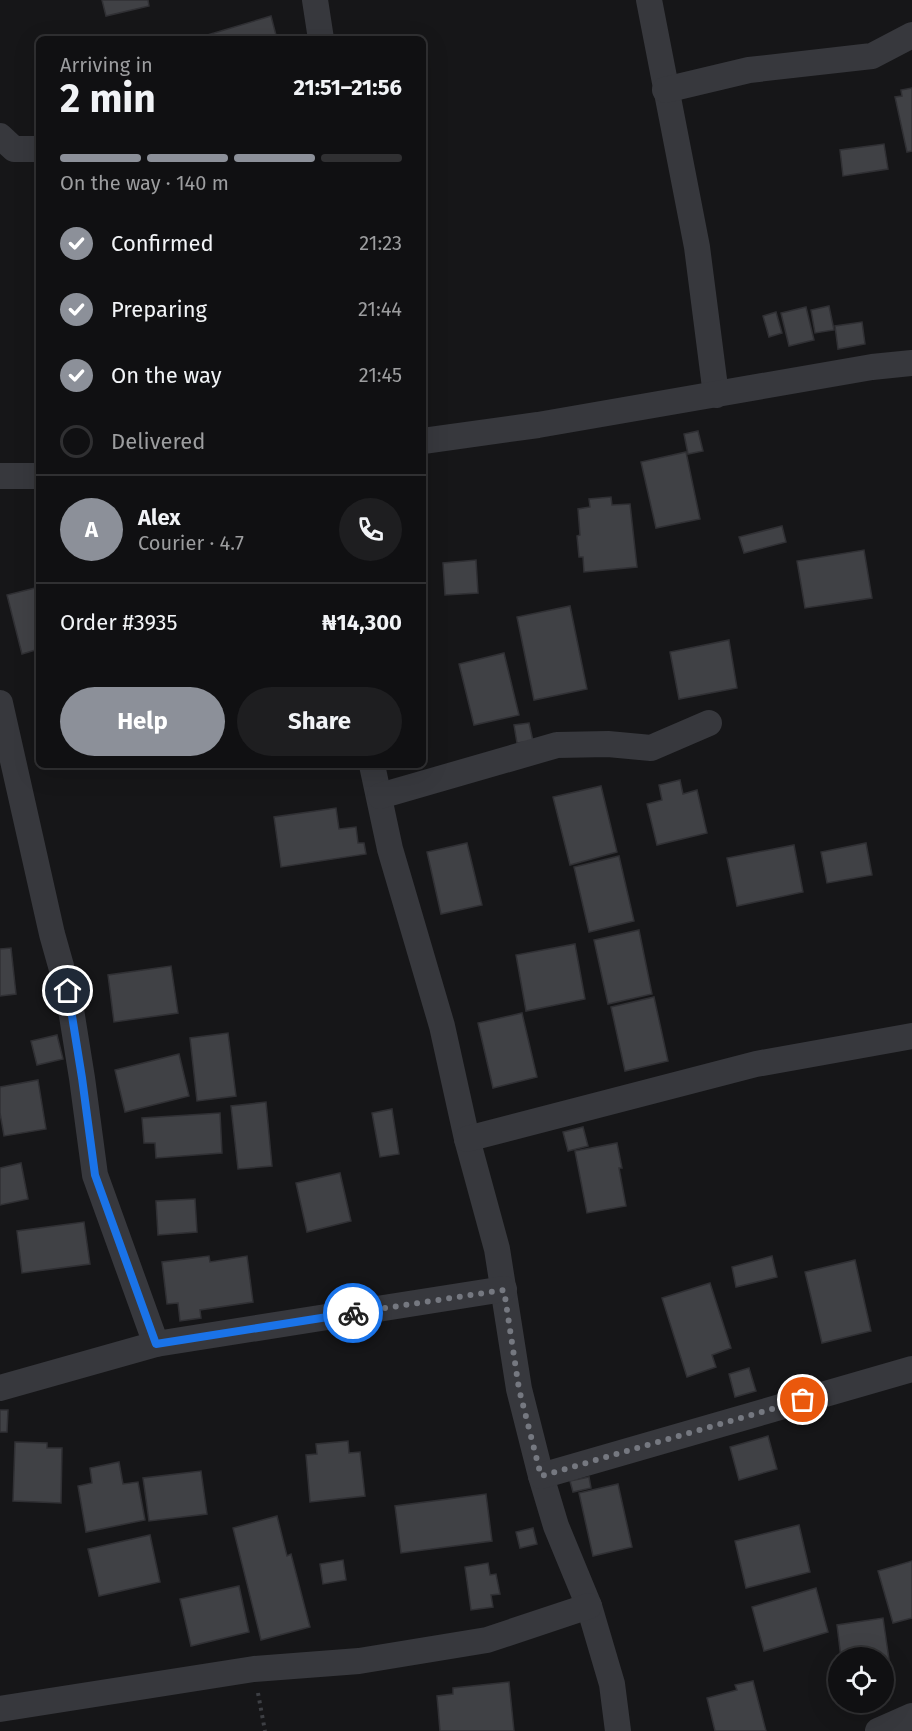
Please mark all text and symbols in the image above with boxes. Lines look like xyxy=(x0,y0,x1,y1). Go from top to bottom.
text: Arriving in xyxy=(60,53,153,77)
text: 21:51–21:56 xyxy=(294,74,402,101)
text: 2 min xyxy=(60,76,156,122)
text: On the way · 140 m xyxy=(60,171,229,195)
icon: check xyxy=(60,227,93,260)
text: Confirmed xyxy=(111,230,214,257)
text: 21:23 xyxy=(359,231,402,255)
icon: check xyxy=(60,293,93,326)
text: Preparing xyxy=(111,296,207,323)
text: 21:44 xyxy=(358,297,402,321)
icon: check xyxy=(60,359,93,392)
text: On the way xyxy=(111,362,222,389)
text: 21:45 xyxy=(359,363,402,387)
text: Delivered xyxy=(111,428,206,455)
button: phone xyxy=(339,498,402,561)
text: Alex xyxy=(138,504,181,531)
text: A xyxy=(85,516,98,543)
text: Courier · 4.7 xyxy=(138,531,244,555)
text: Order #3935 xyxy=(60,609,178,636)
text: ₦14,300 xyxy=(322,609,402,636)
button: Help xyxy=(60,687,225,756)
button: Share xyxy=(237,687,402,756)
pin xyxy=(42,965,93,1016)
icon: home xyxy=(51,974,84,1007)
courier xyxy=(323,1283,383,1343)
icon: bike xyxy=(337,1297,370,1330)
pin xyxy=(777,1374,828,1425)
icon: bag xyxy=(786,1383,819,1416)
map controls xyxy=(828,1647,894,1713)
button: locate xyxy=(828,1647,894,1713)

